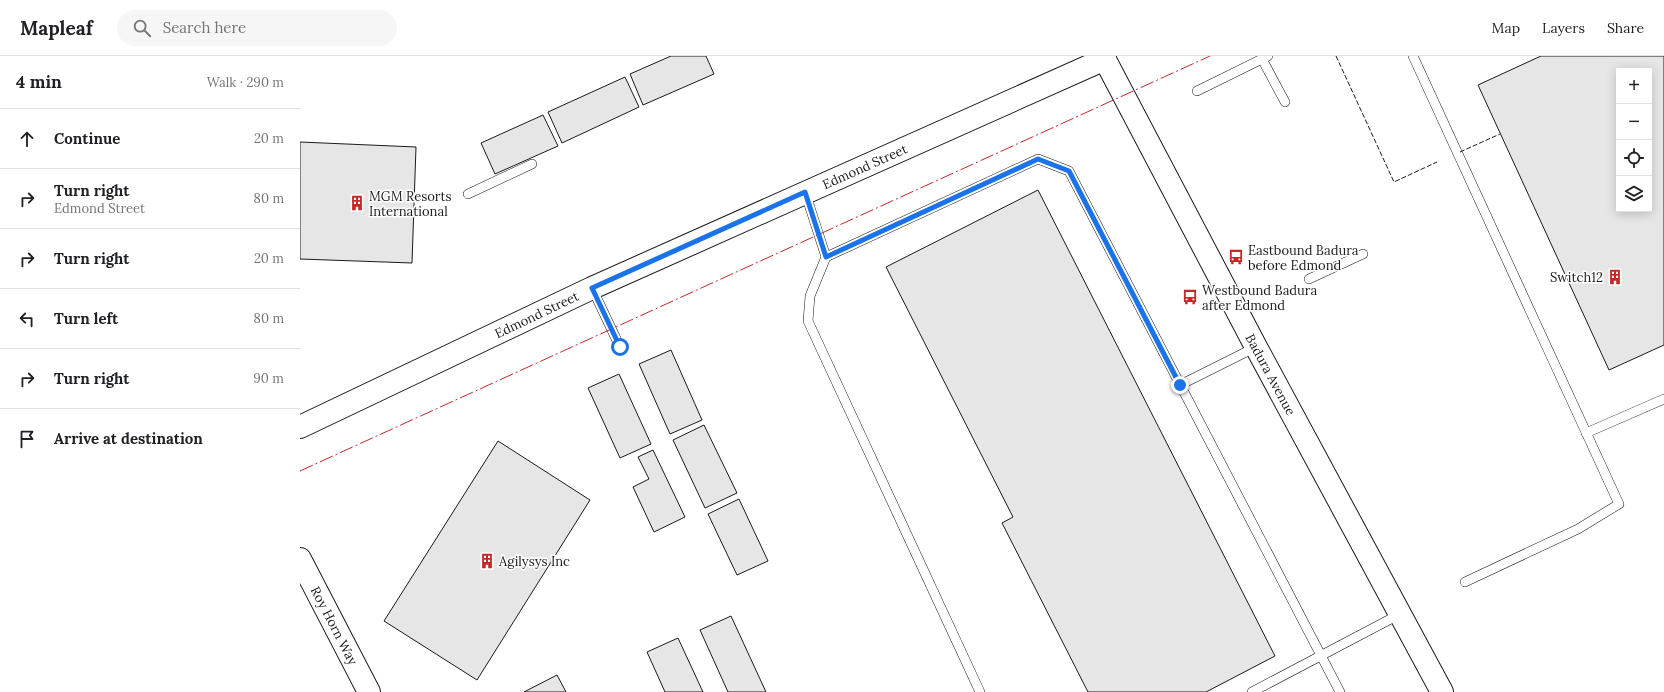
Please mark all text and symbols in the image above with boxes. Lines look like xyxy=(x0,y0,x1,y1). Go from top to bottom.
search box xyxy=(117,10,397,46)
text: Mapleaf xyxy=(20,16,93,40)
icon: search xyxy=(131,17,153,39)
text: Search here xyxy=(163,18,246,37)
text: Map xyxy=(1492,19,1520,37)
text: Layers xyxy=(1542,19,1585,37)
text: Share xyxy=(1607,19,1644,37)
map controls xyxy=(1616,68,1652,212)
button: + xyxy=(1616,68,1652,104)
text: 4 min xyxy=(16,71,62,93)
text: Walk · 290 m xyxy=(207,74,284,91)
button: − xyxy=(1616,104,1652,140)
icon: ahead xyxy=(16,128,38,150)
text: Continue xyxy=(54,129,120,148)
text: 20 m xyxy=(254,130,284,147)
street label: Edmond Street xyxy=(820,140,910,193)
button: locate xyxy=(1616,140,1652,176)
button: layers xyxy=(1616,176,1652,212)
text: Turn right xyxy=(54,181,130,200)
icon: right xyxy=(16,188,38,210)
place label: MGM Resorts International xyxy=(369,188,452,220)
text: 80 m xyxy=(254,190,284,207)
building icon: MGM Resorts International xyxy=(348,194,366,212)
text: Edmond Street xyxy=(54,200,145,217)
place label: Eastbound Badura before Edmond xyxy=(1248,242,1359,274)
icon: right xyxy=(16,248,38,270)
bus stop icon: Eastbound Badura before Edmond xyxy=(1227,248,1245,266)
text: Turn right xyxy=(54,249,130,268)
text: 20 m xyxy=(254,250,284,267)
building icon: Switch12 xyxy=(1606,268,1624,286)
place label: Switch12 xyxy=(1550,269,1603,286)
place label: Westbound Badura after Edmond xyxy=(1202,282,1317,314)
street label: Edmond Street xyxy=(492,288,582,342)
bus stop icon: Westbound Badura after Edmond xyxy=(1181,288,1199,306)
icon: left xyxy=(16,308,38,330)
text: Turn left xyxy=(54,309,118,328)
text: 80 m xyxy=(254,310,284,327)
street label: Badura Avenue xyxy=(1242,331,1299,418)
route start xyxy=(611,338,629,356)
icon: right xyxy=(16,368,38,390)
text: Turn right xyxy=(54,369,130,388)
text: 90 m xyxy=(253,370,284,387)
route end xyxy=(1171,376,1189,394)
icon: arrive xyxy=(16,428,38,450)
text: Arrive at destination xyxy=(54,429,203,448)
building icon: Agilysys Inc xyxy=(478,552,496,570)
place label: Agilysys Inc xyxy=(498,553,570,570)
street label: Roy Horn Way xyxy=(307,584,362,668)

